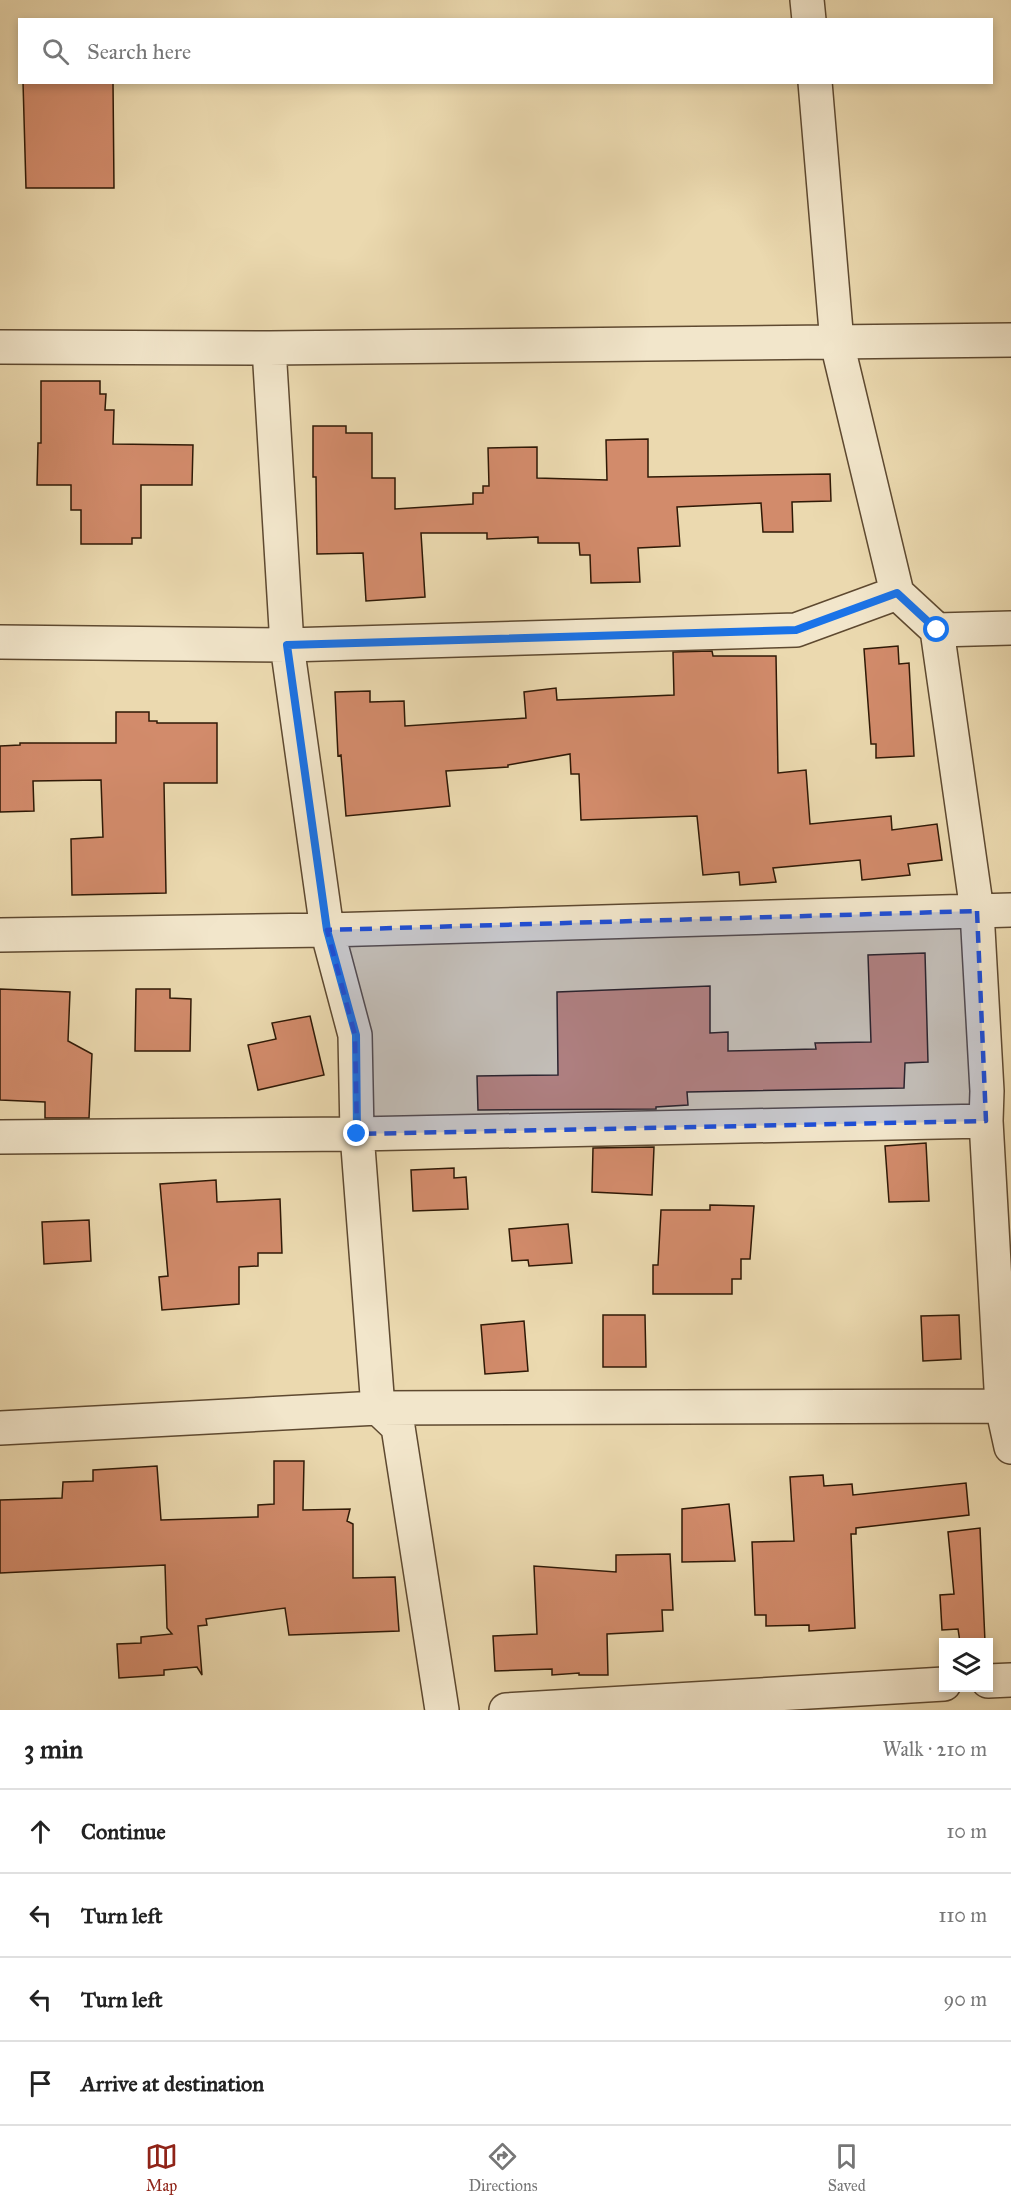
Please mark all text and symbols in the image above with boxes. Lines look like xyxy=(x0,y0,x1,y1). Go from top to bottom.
search box xyxy=(18,18,993,84)
icon: search xyxy=(39,35,72,68)
text: Search here xyxy=(87,38,191,65)
route start xyxy=(923,616,949,642)
route end xyxy=(343,1120,369,1146)
map controls xyxy=(939,1638,993,1692)
button: layers xyxy=(939,1638,993,1692)
text: 3 min xyxy=(24,1733,83,1765)
text: Walk · 210 m xyxy=(882,1737,987,1761)
icon: ahead xyxy=(24,1815,57,1848)
text: Continue xyxy=(81,1818,166,1845)
text: 10 m xyxy=(946,1819,987,1843)
icon: left xyxy=(24,1899,57,1932)
text: Turn left xyxy=(81,1902,163,1929)
text: 110 m xyxy=(939,1903,987,1927)
icon: left xyxy=(24,1983,57,2016)
text: Turn left xyxy=(81,1986,163,2013)
text: 90 m xyxy=(944,1987,987,2011)
icon: arrive xyxy=(24,2067,57,2100)
text: Arrive at destination xyxy=(81,2070,264,2097)
tab: Map xyxy=(145,2140,178,2195)
tab: Directions xyxy=(468,2140,537,2195)
tab: Saved xyxy=(828,2140,866,2195)

